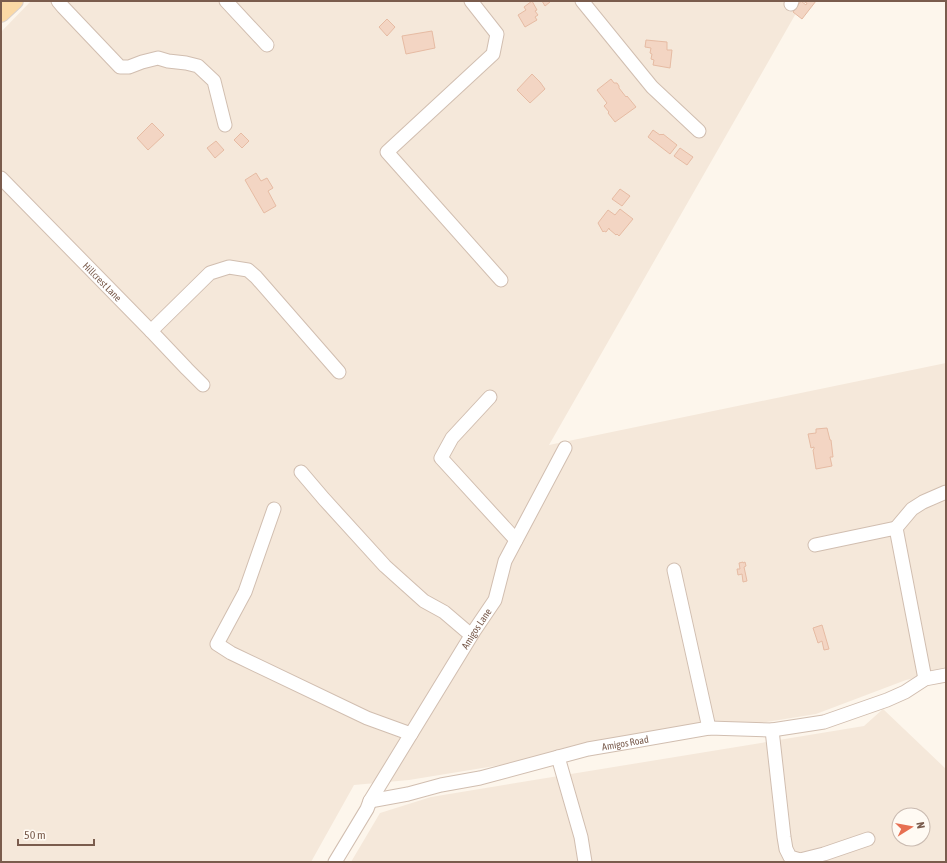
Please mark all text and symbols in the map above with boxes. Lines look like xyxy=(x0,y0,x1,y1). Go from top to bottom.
street label: Hillcrest Lane xyxy=(81,260,124,304)
street label: Amigos Lane xyxy=(459,606,494,651)
street label: Amigos Road xyxy=(601,733,650,752)
north arrow xyxy=(891,807,931,847)
scale bar xyxy=(18,821,94,847)
text: N xyxy=(914,821,927,829)
text: 50 m xyxy=(24,828,46,842)

